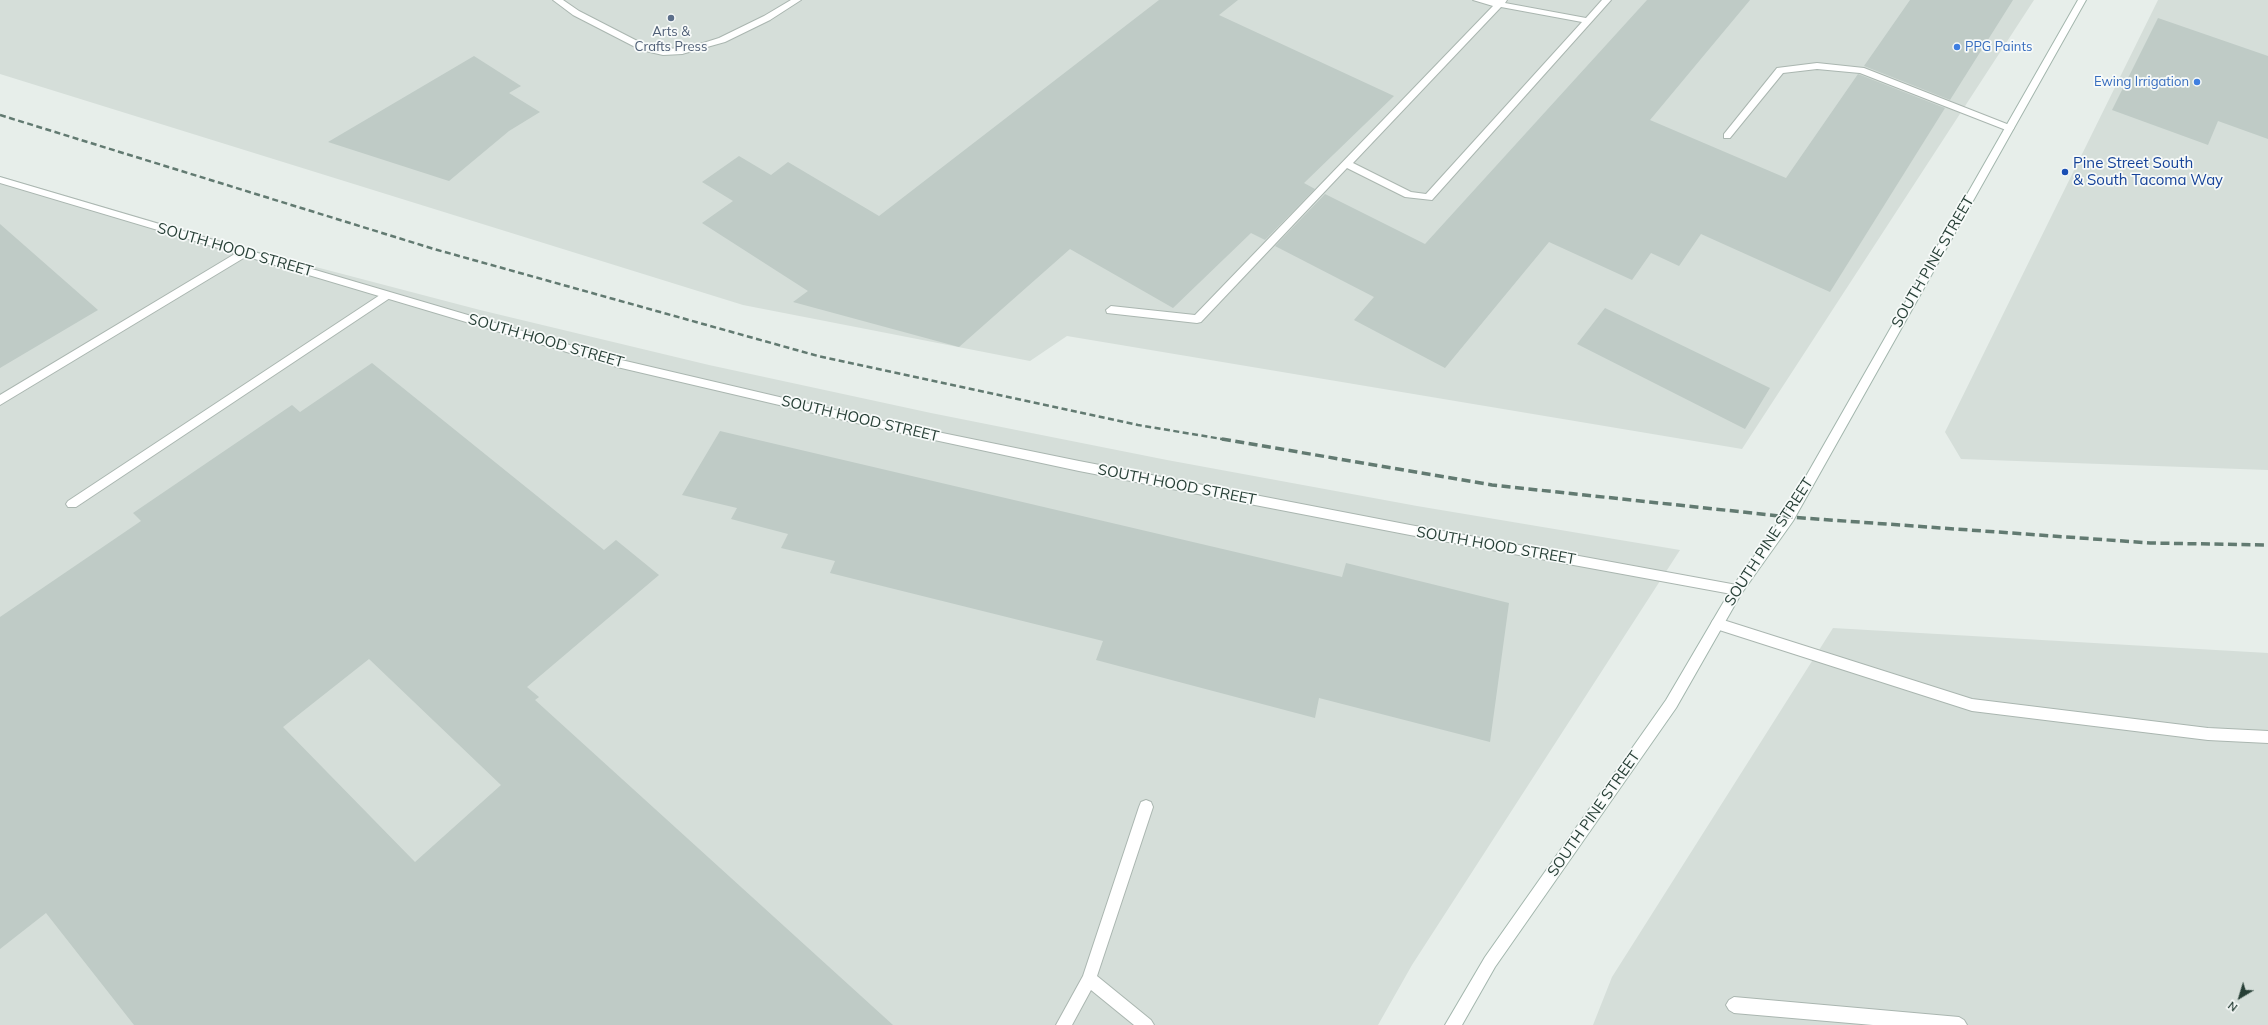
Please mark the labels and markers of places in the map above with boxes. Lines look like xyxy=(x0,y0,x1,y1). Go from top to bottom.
marker: Arts & Crafts Press xyxy=(666,13,676,23)
place label: Arts & Crafts Press xyxy=(635,24,707,55)
place label: PPG Paints xyxy=(1965,39,2032,55)
marker: PPG Paints xyxy=(1952,42,1962,52)
place label: Ewing Irrigation xyxy=(2094,74,2189,90)
marker: Ewing Irrigation xyxy=(2192,77,2202,87)
place label: Pine Street South & South Tacoma Way xyxy=(2073,154,2223,189)
marker: Pine Street South & South Tacoma Way xyxy=(2060,167,2070,177)

